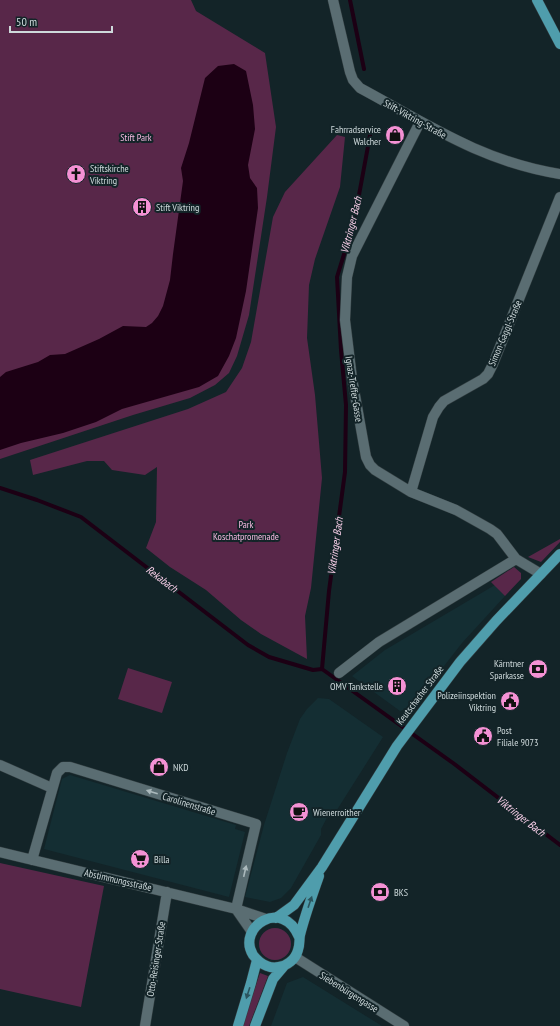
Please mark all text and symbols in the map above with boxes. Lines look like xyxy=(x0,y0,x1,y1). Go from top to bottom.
scale bar xyxy=(10,8,112,34)
text: 50 m xyxy=(16,14,37,29)
street label: Stift-Viktring-Straße xyxy=(381,96,449,142)
place label: Fahrradservice Walcher xyxy=(331,123,381,148)
shop icon: Fahrradservice Walcher xyxy=(384,124,406,146)
park label: Stift Park xyxy=(120,131,152,144)
place label: Stiftskirche Viktring xyxy=(89,162,129,187)
church icon: Stiftskirche Viktring xyxy=(65,163,87,185)
water label: Viktringer Bach xyxy=(337,194,365,255)
building icon: Stift Viktring xyxy=(131,196,153,218)
place label: Stift Viktring xyxy=(156,201,199,214)
street label: Simon-Gaggl-Straße xyxy=(485,298,525,368)
street label: Ignaz-Treffer-Gasse xyxy=(342,355,366,423)
water label: Viktringer Bach xyxy=(324,515,346,576)
park label: Park Koschatpromenade xyxy=(213,518,279,543)
water label: Rekabach xyxy=(143,563,182,596)
place label: Kärntner Sparkasse xyxy=(490,657,524,682)
bank icon: Kärntner Sparkasse xyxy=(527,658,549,680)
street label: Keutschacher Straße xyxy=(393,663,447,727)
building icon: OMV Tankstelle xyxy=(386,675,408,697)
place label: OMV Tankstelle xyxy=(330,680,383,693)
place label: Polizeiinspektion Viktring xyxy=(437,689,496,714)
public building icon: Polizeiinspektion Viktring xyxy=(499,690,521,712)
place label: Post Filiale 9073 xyxy=(497,724,538,749)
public building icon: Post Filiale 9073 xyxy=(472,725,494,747)
shop icon: NKD xyxy=(148,756,170,778)
place label: NKD xyxy=(173,761,189,774)
one-way arrow xyxy=(145,789,157,795)
street label: Carolinenstraße xyxy=(161,790,217,818)
water label: Viktringer Bach xyxy=(494,793,549,840)
cafe icon: Wienerroither xyxy=(288,801,310,823)
place label: Wienerroither xyxy=(313,806,361,819)
supermarket icon: Billa xyxy=(129,848,151,870)
place label: Billa xyxy=(154,853,170,866)
one-way arrow xyxy=(242,865,248,877)
street label: Abstimmungsstraße xyxy=(83,866,153,894)
bank icon: BKS xyxy=(369,881,391,903)
place label: BKS xyxy=(394,886,408,899)
one-way arrow xyxy=(307,895,313,907)
street label: Otto-Reisinger-Straße xyxy=(144,921,168,997)
street label: Siebenbürgengasse xyxy=(317,969,381,1015)
one-way arrow xyxy=(245,988,251,1000)

